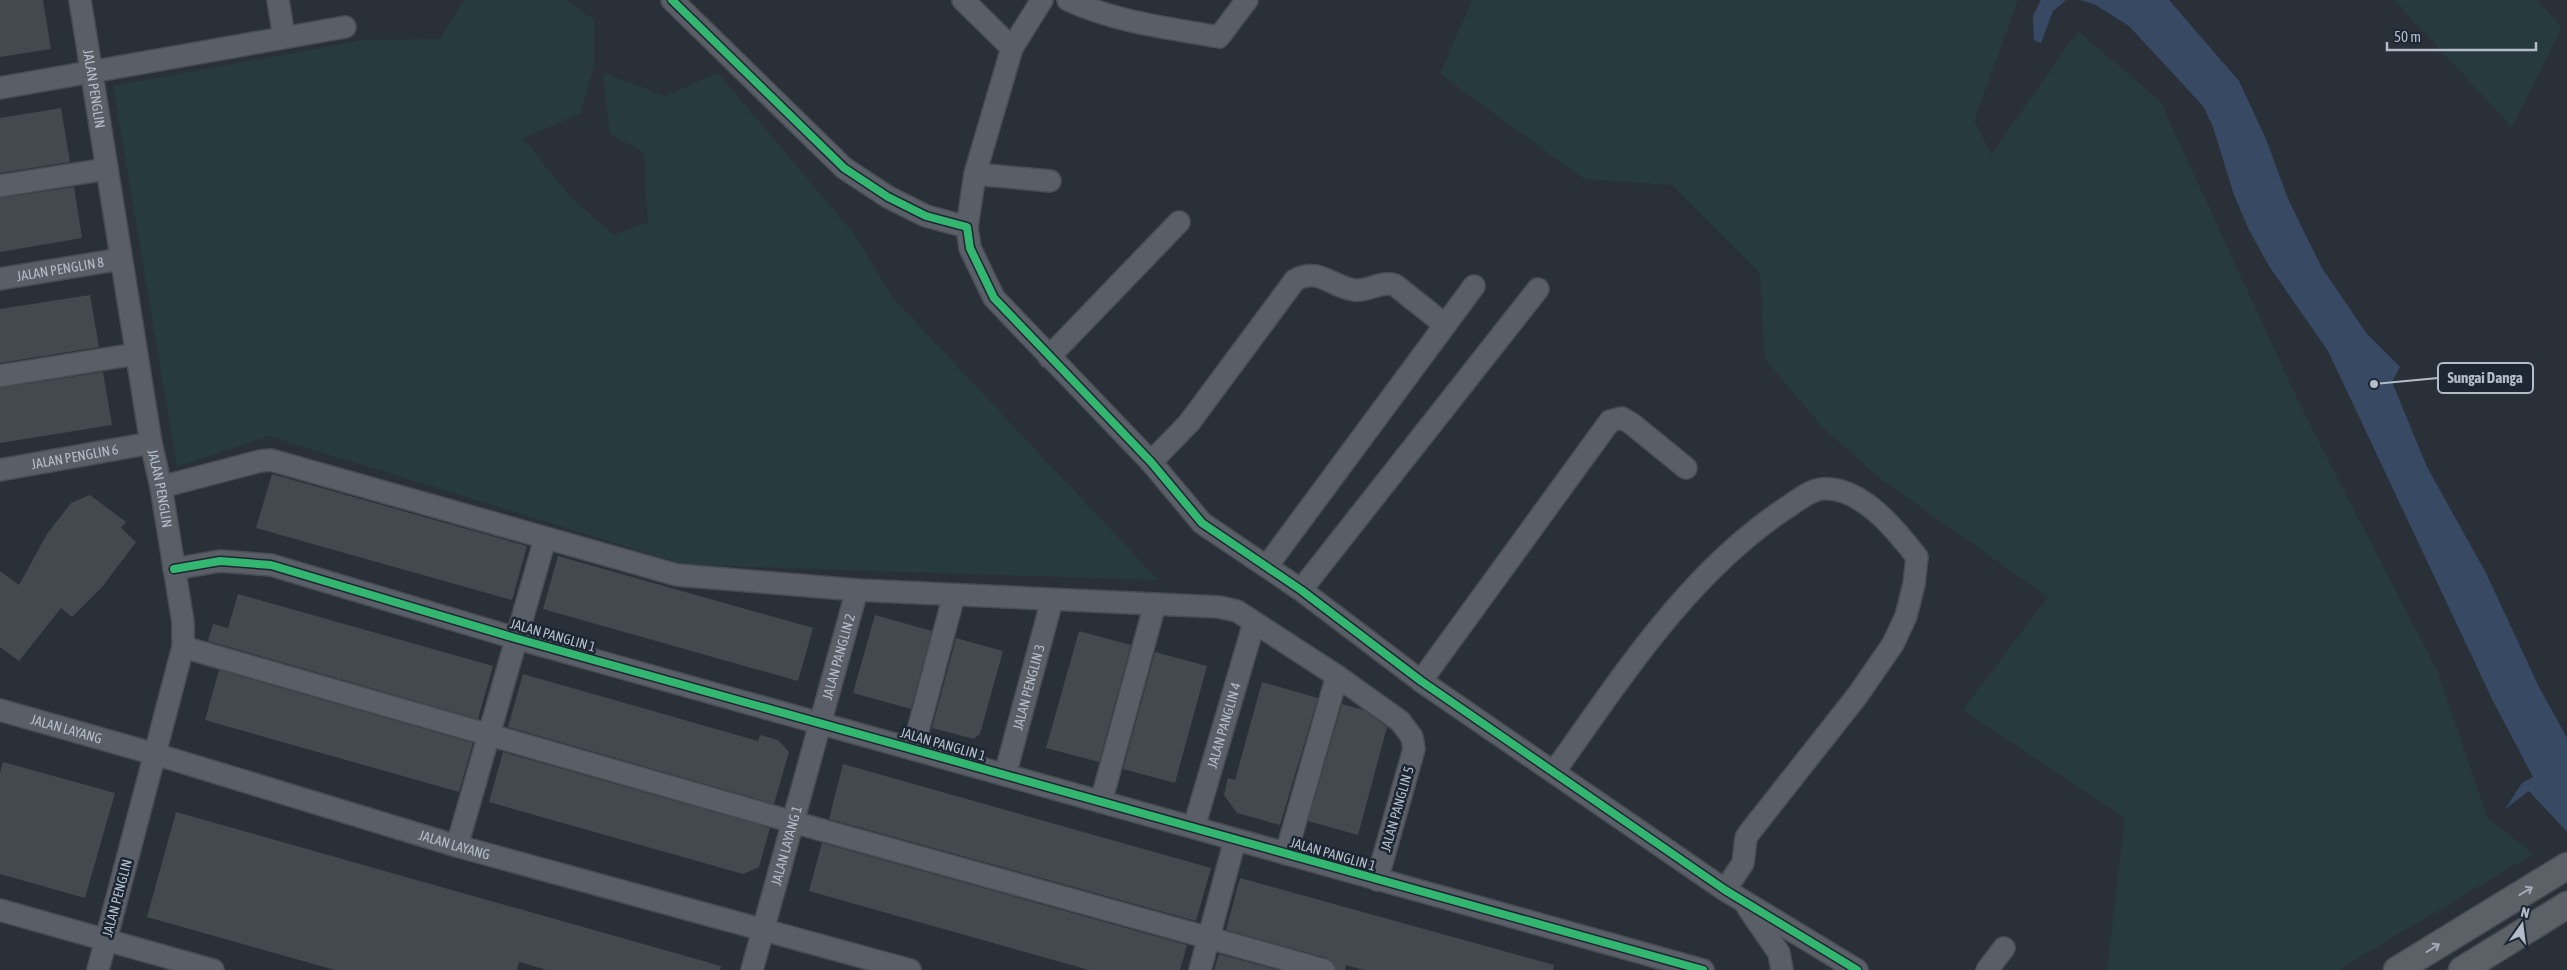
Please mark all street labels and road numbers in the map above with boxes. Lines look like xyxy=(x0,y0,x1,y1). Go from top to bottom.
street label: JALAN PENGLIN xyxy=(80,48,108,129)
street label: JALAN PENGLIN 8 xyxy=(15,254,105,284)
street label: JALAN PENGLIN 6 xyxy=(30,441,120,472)
street label: JALAN PENGLIN xyxy=(145,448,175,529)
street label: JALAN PANGLIN 2 xyxy=(819,612,858,702)
street label: JALAN PANGLIN 1 xyxy=(508,615,598,655)
street label: JALAN PENGLIN 3 xyxy=(1009,642,1048,732)
street label: JALAN PANGLIN 4 xyxy=(1204,680,1244,770)
street label: JALAN LAYANG xyxy=(29,711,104,747)
street label: JALAN PANGLIN 1 xyxy=(898,724,988,764)
street label: JALAN PANGLIN 5 xyxy=(1377,764,1417,854)
street label: JALAN LAYANG 1 xyxy=(768,804,805,887)
street label: JALAN LAYANG xyxy=(417,827,492,863)
street label: JALAN PANGLIN 1 xyxy=(1288,834,1378,874)
street label: JALAN PENGLIN xyxy=(99,858,135,938)

